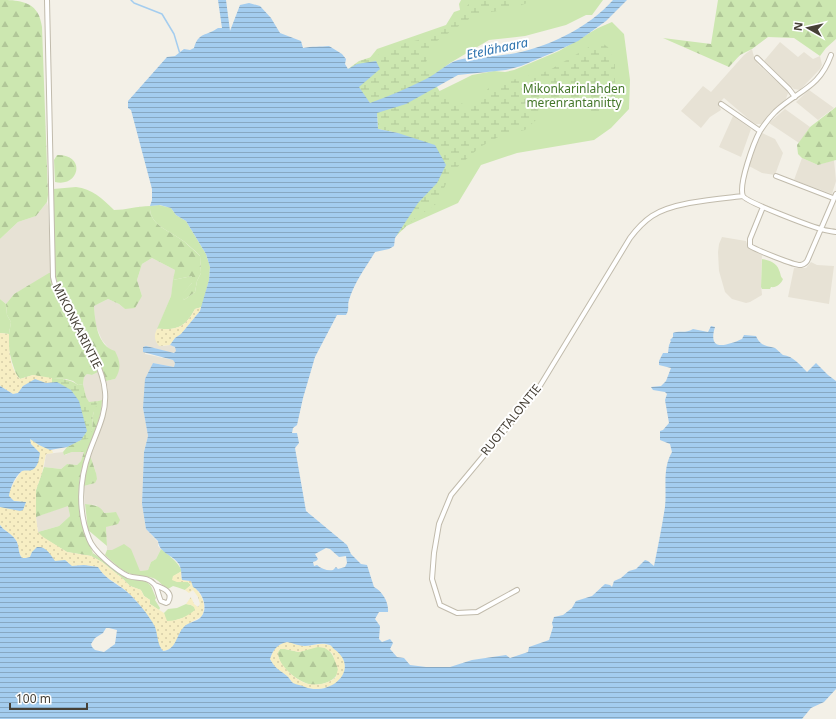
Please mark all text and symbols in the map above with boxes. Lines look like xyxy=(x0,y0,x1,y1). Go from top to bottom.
north arrow xyxy=(788,8,828,48)
text: N xyxy=(790,21,806,32)
water label: Etelähaara xyxy=(464,33,530,63)
park label: Mikonkarinlahden merenrantaniitty xyxy=(523,80,625,111)
street label: MIKONKARINTIE xyxy=(49,280,106,371)
street label: RUOTTALONTIE xyxy=(476,380,545,459)
scale bar xyxy=(10,685,87,711)
text: 100 m xyxy=(16,690,51,707)

